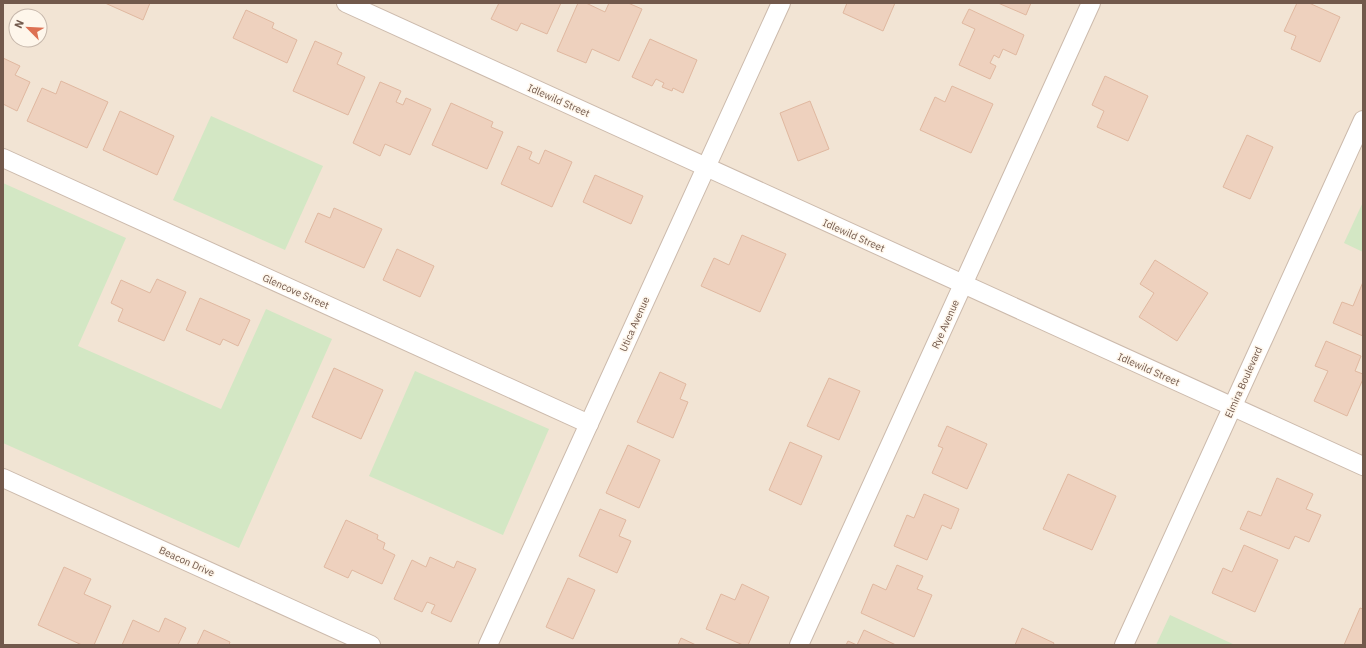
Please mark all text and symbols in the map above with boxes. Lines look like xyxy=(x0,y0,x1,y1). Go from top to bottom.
north arrow xyxy=(8,8,48,48)
text: N xyxy=(11,17,27,30)
street label: Idlewild Street xyxy=(526,81,592,120)
street label: Idlewild Street xyxy=(821,216,887,255)
street label: Glencove Street xyxy=(261,271,332,312)
street label: Utica Avenue xyxy=(617,294,653,354)
street label: Rye Avenue xyxy=(929,297,962,351)
street label: Elmira Boulevard xyxy=(1222,345,1265,420)
street label: Idlewild Street xyxy=(1116,350,1182,389)
street label: Beacon Drive xyxy=(157,543,217,580)

